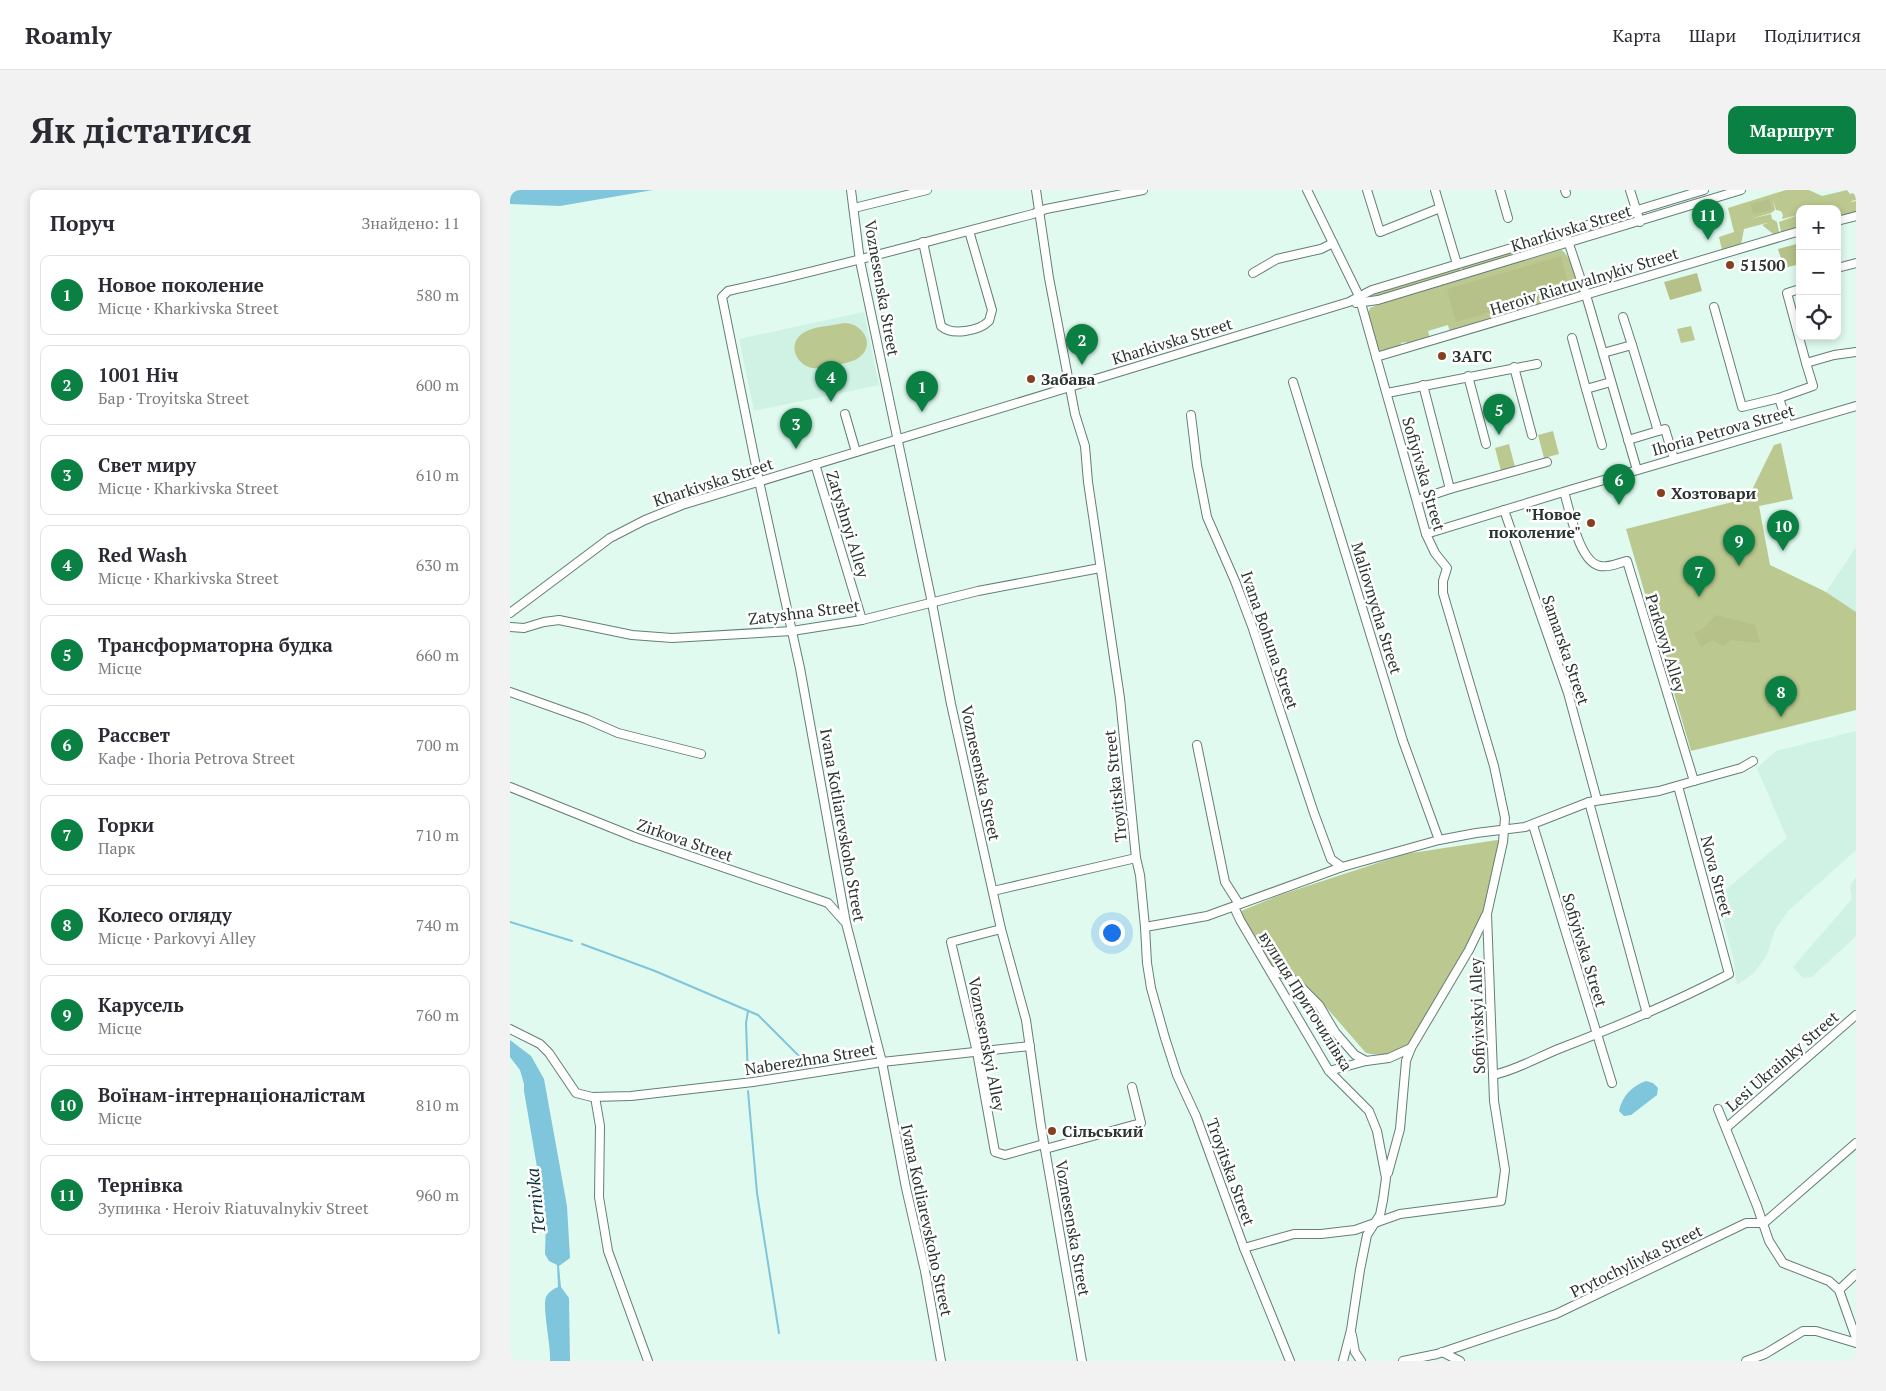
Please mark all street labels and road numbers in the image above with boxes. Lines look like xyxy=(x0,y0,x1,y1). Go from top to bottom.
street label: Kharkivska Street xyxy=(1508,199,1634,257)
street label: Voznesenska Street xyxy=(859,218,905,358)
street label: Heroiv Riatuvalnykiv Street xyxy=(1487,242,1681,320)
street label: Kharkivska Street xyxy=(1109,312,1235,370)
street label: Ihoria Petrova Street xyxy=(1649,399,1797,461)
street label: Sofiyivska Street xyxy=(1397,414,1451,534)
street label: Kharkivska Street xyxy=(650,452,776,512)
street label: Zatyshnyi Alley xyxy=(821,468,875,581)
street label: Maliovnycha Street xyxy=(1346,539,1408,677)
street label: Ivana Bohuna Street xyxy=(1236,568,1304,712)
street label: Parkovyi Alley xyxy=(1641,591,1692,696)
street label: Samarska Street xyxy=(1537,592,1595,708)
street label: Zatyshna Street xyxy=(747,594,861,630)
street label: Voznesenska Street xyxy=(956,703,1006,843)
street label: Ivana Kotliarevskoho Street xyxy=(815,727,871,923)
street label: Troyitska Street xyxy=(1098,729,1132,843)
street label: Zirkova Street xyxy=(634,813,736,867)
street label: Nova Street xyxy=(1696,833,1738,919)
street label: Sofiyivska Street xyxy=(1557,890,1613,1010)
street label: вулиця Приточилівка xyxy=(1254,927,1358,1075)
street label: Sofiyivskyi Alley xyxy=(1464,957,1490,1074)
street label: Voznesenskyi Alley xyxy=(963,975,1011,1114)
street label: Lesi Ukrainky Street xyxy=(1721,1006,1843,1116)
street label: Naberezhna Street xyxy=(743,1038,877,1080)
street label: Troyitska Street xyxy=(1201,1115,1261,1229)
street label: Ivana Kotliarevskoho Street xyxy=(896,1122,958,1318)
street label: Voznesenska Street xyxy=(1050,1158,1096,1298)
street label: Prytochylivka Street xyxy=(1566,1219,1706,1303)

